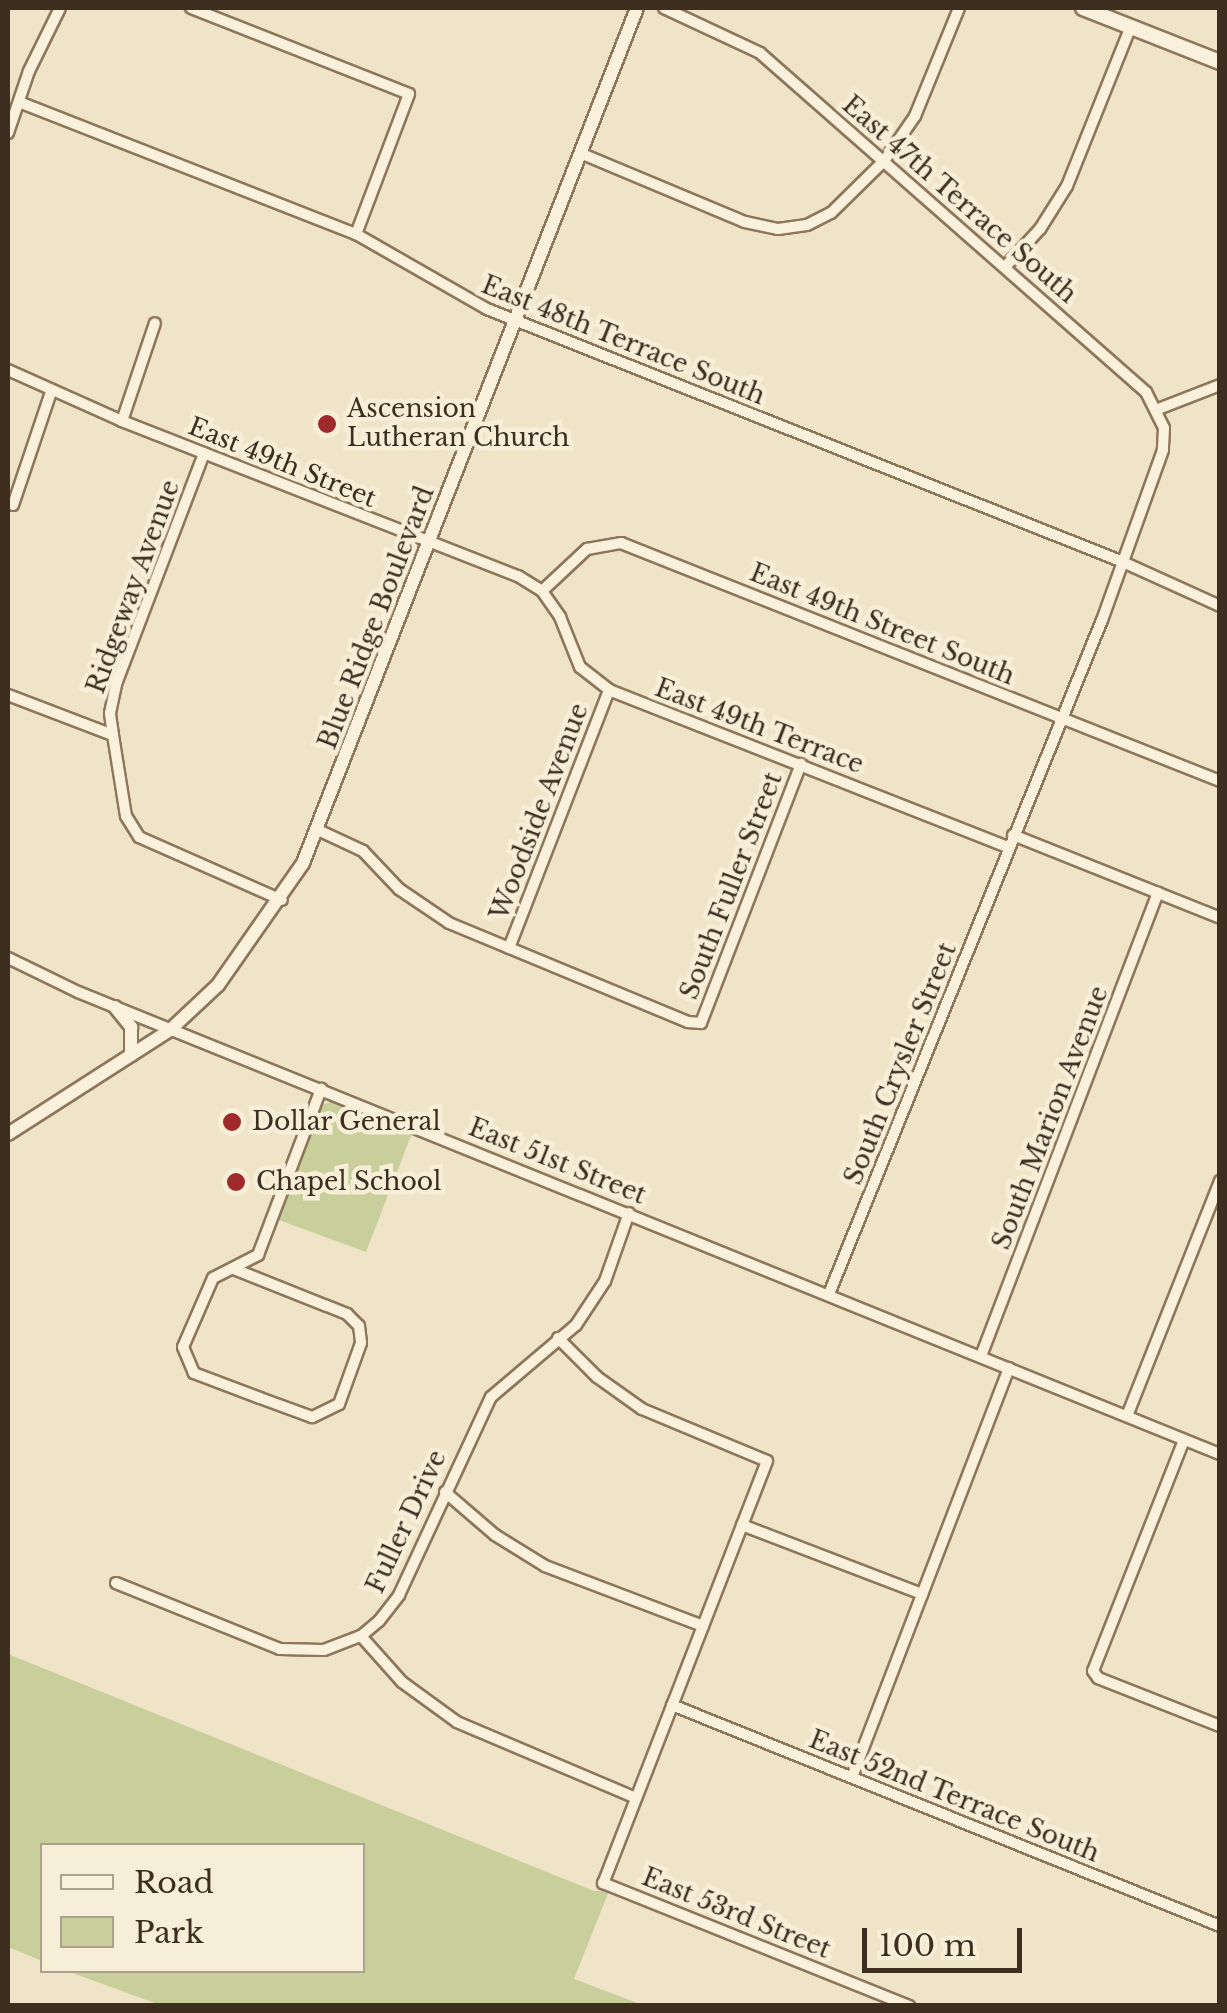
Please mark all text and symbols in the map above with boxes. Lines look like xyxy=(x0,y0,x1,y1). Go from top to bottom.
street label: East 47th Terrace South xyxy=(836,90,1082,310)
street label: East 48th Terrace South xyxy=(477,270,769,412)
place label: Ascension Lutheran Church xyxy=(347,395,569,454)
street label: East 49th Street xyxy=(184,412,380,514)
marker: Ascension Lutheran Church xyxy=(316,413,338,435)
street label: Ridgeway Avenue xyxy=(81,475,187,699)
street label: Blue Ridge Boulevard xyxy=(313,482,441,754)
street label: East 49th Street South xyxy=(745,558,1019,692)
street label: East 49th Terrace xyxy=(650,673,868,781)
street label: Woodside Avenue xyxy=(485,699,595,925)
street label: South Fuller Street xyxy=(675,768,789,1004)
street label: South Crysler Street xyxy=(839,938,963,1190)
street label: South Marion Avenue xyxy=(987,982,1115,1254)
place label: Dollar General xyxy=(252,1107,441,1137)
marker: Dollar General xyxy=(221,1111,243,1133)
street label: East 51st Street xyxy=(464,1113,650,1211)
place label: Chapel School xyxy=(256,1167,441,1197)
marker: Chapel School xyxy=(225,1171,247,1193)
street label: Fuller Drive xyxy=(361,1446,453,1598)
street label: East 52nd Terrace South xyxy=(804,1725,1104,1869)
legend xyxy=(40,1843,365,1973)
street label: East 53rd Street xyxy=(637,1863,835,1965)
text: Road xyxy=(134,1864,214,1901)
scale bar xyxy=(867,1908,1027,1970)
text: Park xyxy=(134,1914,204,1951)
text: 100 m xyxy=(879,1927,976,1964)

